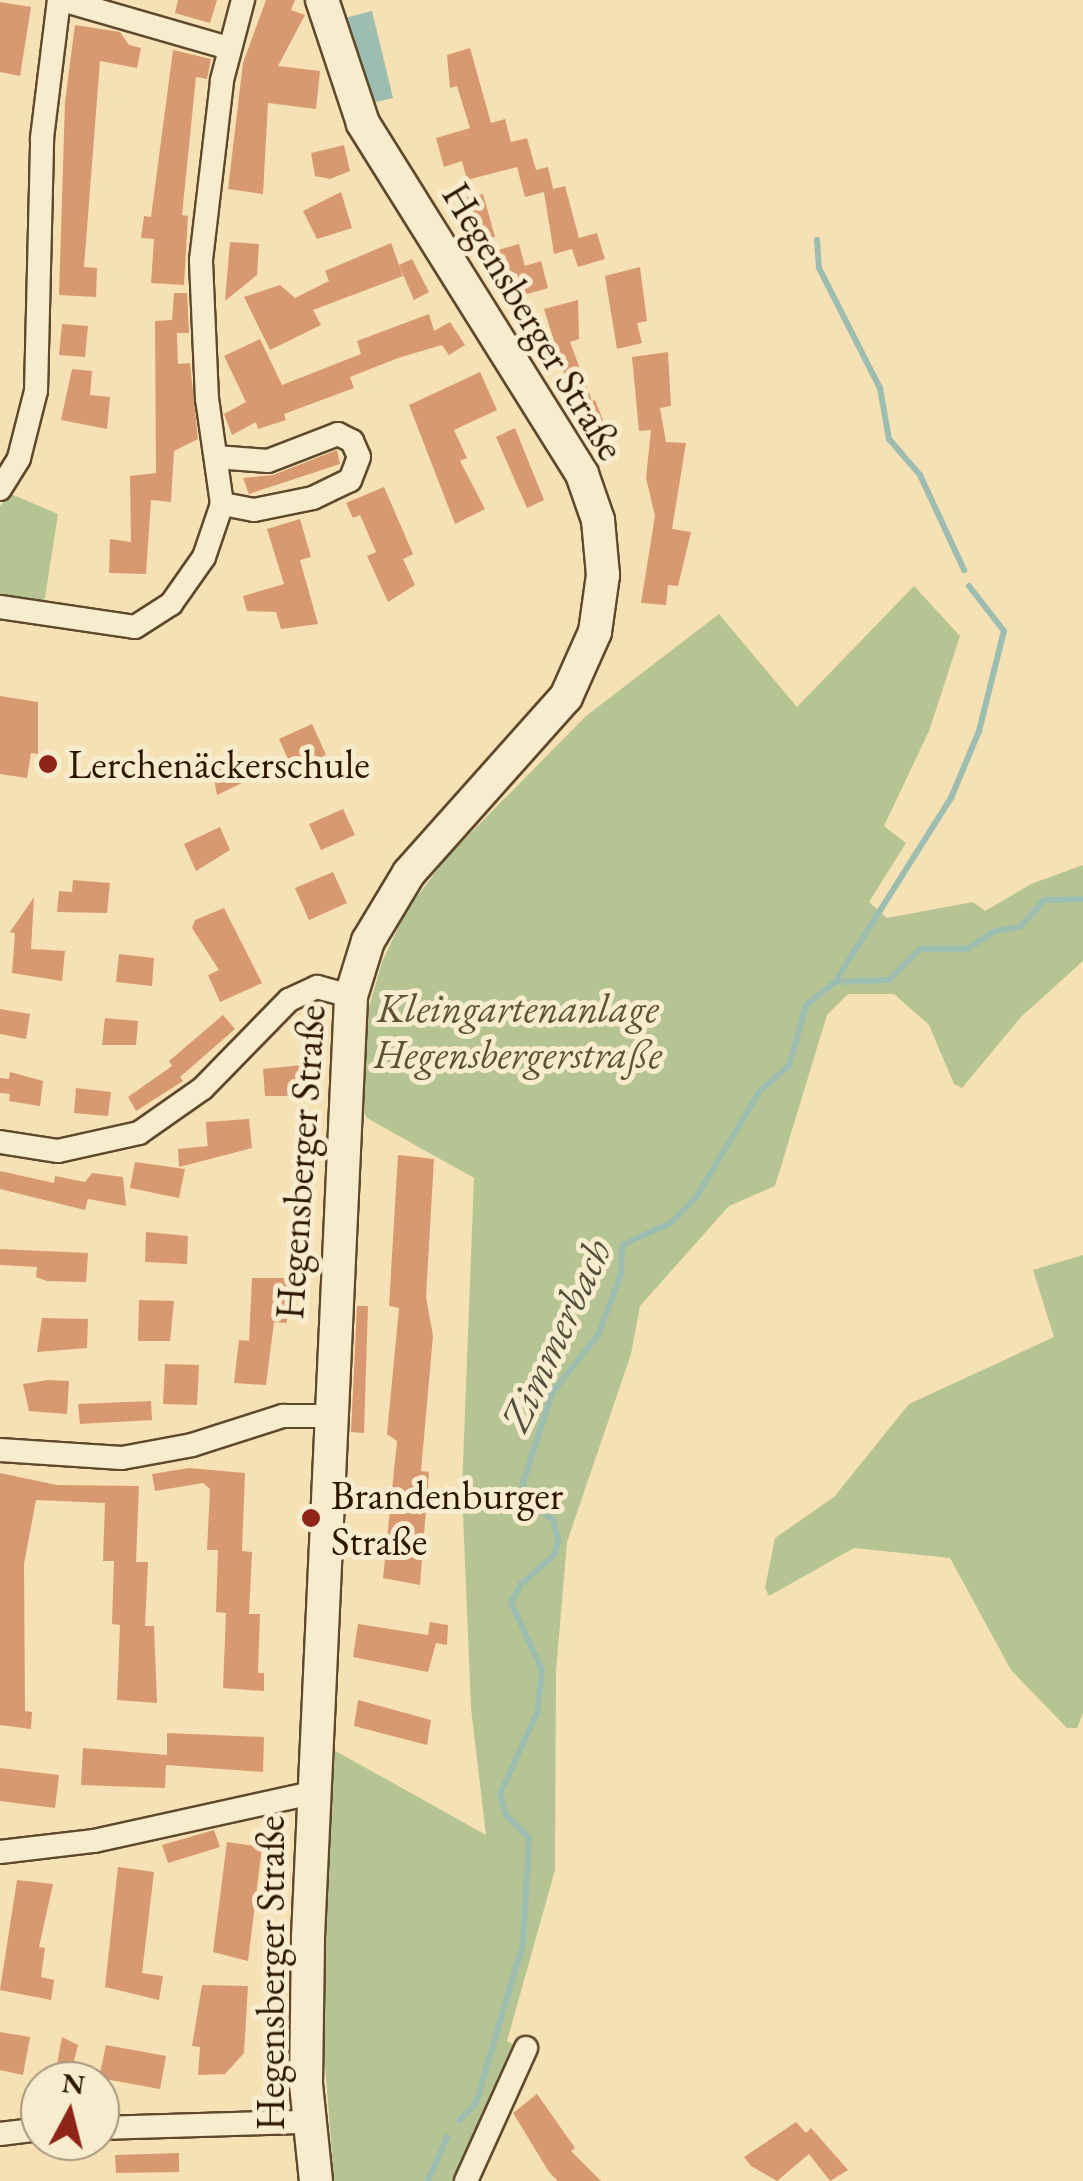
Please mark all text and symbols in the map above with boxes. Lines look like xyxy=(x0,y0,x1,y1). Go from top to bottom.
street label: Hegensberger Straße xyxy=(432,174,636,468)
place label: Lerchenäckerschule xyxy=(68,740,370,788)
marker: Lerchenäckerschule xyxy=(37,753,59,775)
park label: Kleingartenanlage Hegensbergerstraße xyxy=(374,984,662,1078)
street label: Hegensberger Straße xyxy=(265,1003,335,1321)
water label: Zimmerbach xyxy=(490,1231,622,1439)
place label: Brandenburger Straße xyxy=(331,1471,563,1565)
marker: Brandenburger Straße xyxy=(300,1507,322,1529)
street label: Hegensberger Straße xyxy=(246,1815,294,2131)
north arrow xyxy=(20,2061,120,2161)
text: N xyxy=(60,2064,87,2102)

